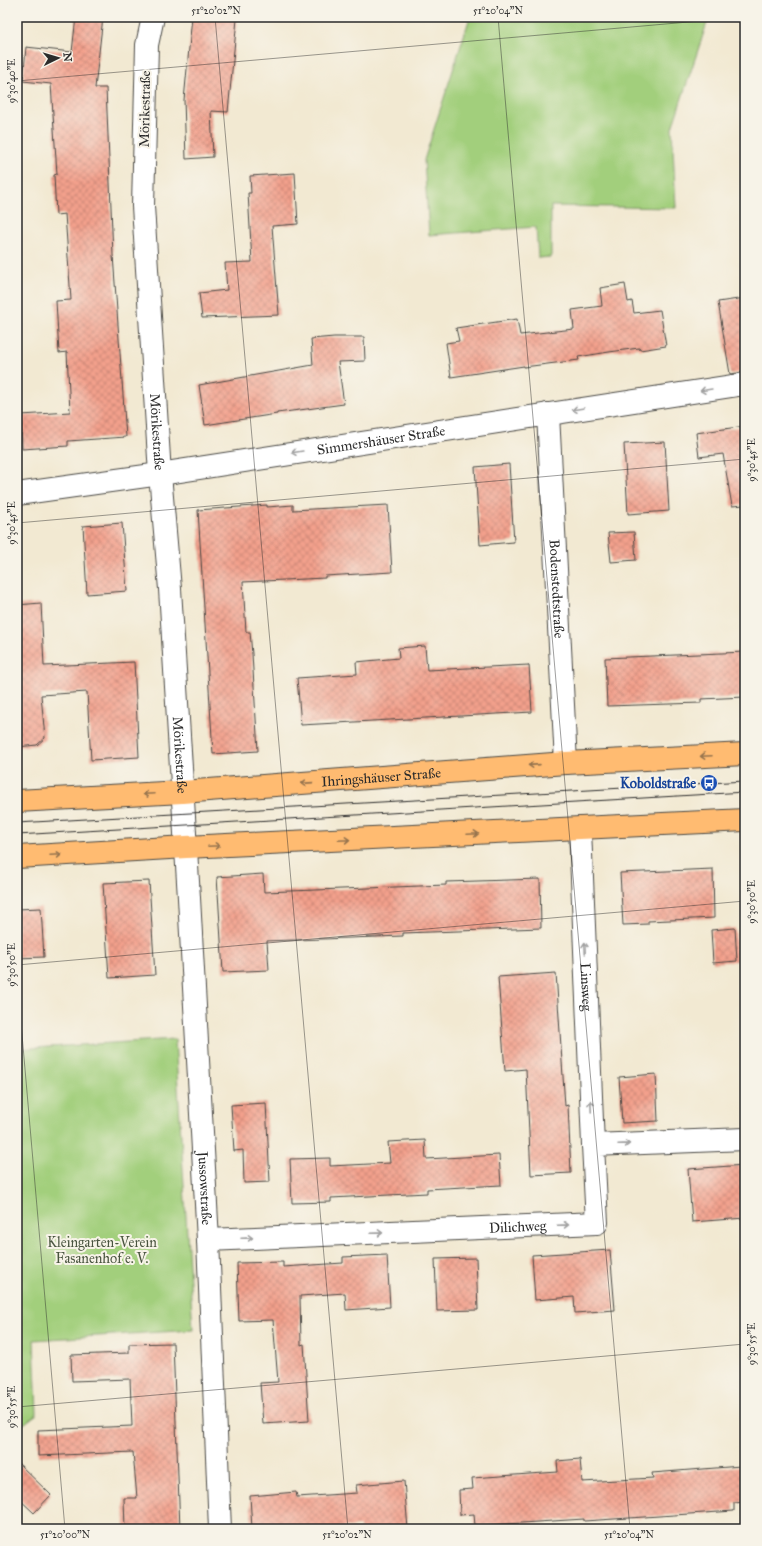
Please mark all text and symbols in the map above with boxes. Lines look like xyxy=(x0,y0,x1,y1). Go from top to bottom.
text: 51°20'02"N xyxy=(191,5,241,17)
text: 51°20'04"N xyxy=(473,5,524,17)
north arrow xyxy=(38,38,78,78)
text: N xyxy=(61,52,74,63)
text: 9°30'40"E xyxy=(6,59,18,103)
street label: Mörikestraße xyxy=(136,70,154,148)
one-way arrow xyxy=(700,386,713,394)
street label: Mörikestraße xyxy=(146,393,168,471)
one-way arrow xyxy=(572,405,585,413)
street label: Simmershäuser Straße xyxy=(316,422,446,458)
text: 9°30'45"E xyxy=(746,438,758,482)
one-way arrow xyxy=(291,448,304,456)
text: 9°30'45"E xyxy=(6,501,18,545)
street label: Bodenstedtstraße xyxy=(546,539,568,639)
street label: Mörikestraße xyxy=(169,716,191,794)
one-way arrow xyxy=(700,752,713,759)
one-way arrow xyxy=(528,762,541,769)
street label: Ihringshäuser Straße xyxy=(321,764,442,790)
bus stop icon: Koboldstraße xyxy=(699,773,719,793)
place label: Koboldstraße xyxy=(620,775,696,792)
one-way arrow xyxy=(301,779,314,786)
one-way arrow xyxy=(143,790,156,797)
one-way arrow xyxy=(466,830,479,838)
one-way arrow xyxy=(337,836,350,844)
one-way arrow xyxy=(207,842,220,850)
one-way arrow xyxy=(49,851,62,859)
text: 9°30'50"E xyxy=(746,880,758,924)
one-way arrow xyxy=(581,942,588,955)
text: 9°30'50"E xyxy=(6,943,18,987)
street label: Linsweg xyxy=(577,962,596,1012)
one-way arrow xyxy=(588,1100,595,1113)
one-way arrow xyxy=(617,1140,630,1147)
street label: Jussowstraße xyxy=(193,1149,216,1226)
street label: Dilichweg xyxy=(489,1217,547,1236)
one-way arrow xyxy=(556,1221,569,1228)
one-way arrow xyxy=(370,1229,383,1236)
park label: Kleingarten-Verein Fasanenhof e. V. xyxy=(47,1234,157,1267)
one-way arrow xyxy=(240,1235,253,1242)
text: 9°30'55"E xyxy=(746,1323,758,1365)
text: 9°30'55"E xyxy=(6,1386,18,1428)
text: 51°20'00"N xyxy=(40,1529,91,1541)
text: 51°20'02"N xyxy=(322,1529,372,1541)
text: 51°20'04"N xyxy=(604,1529,655,1541)

